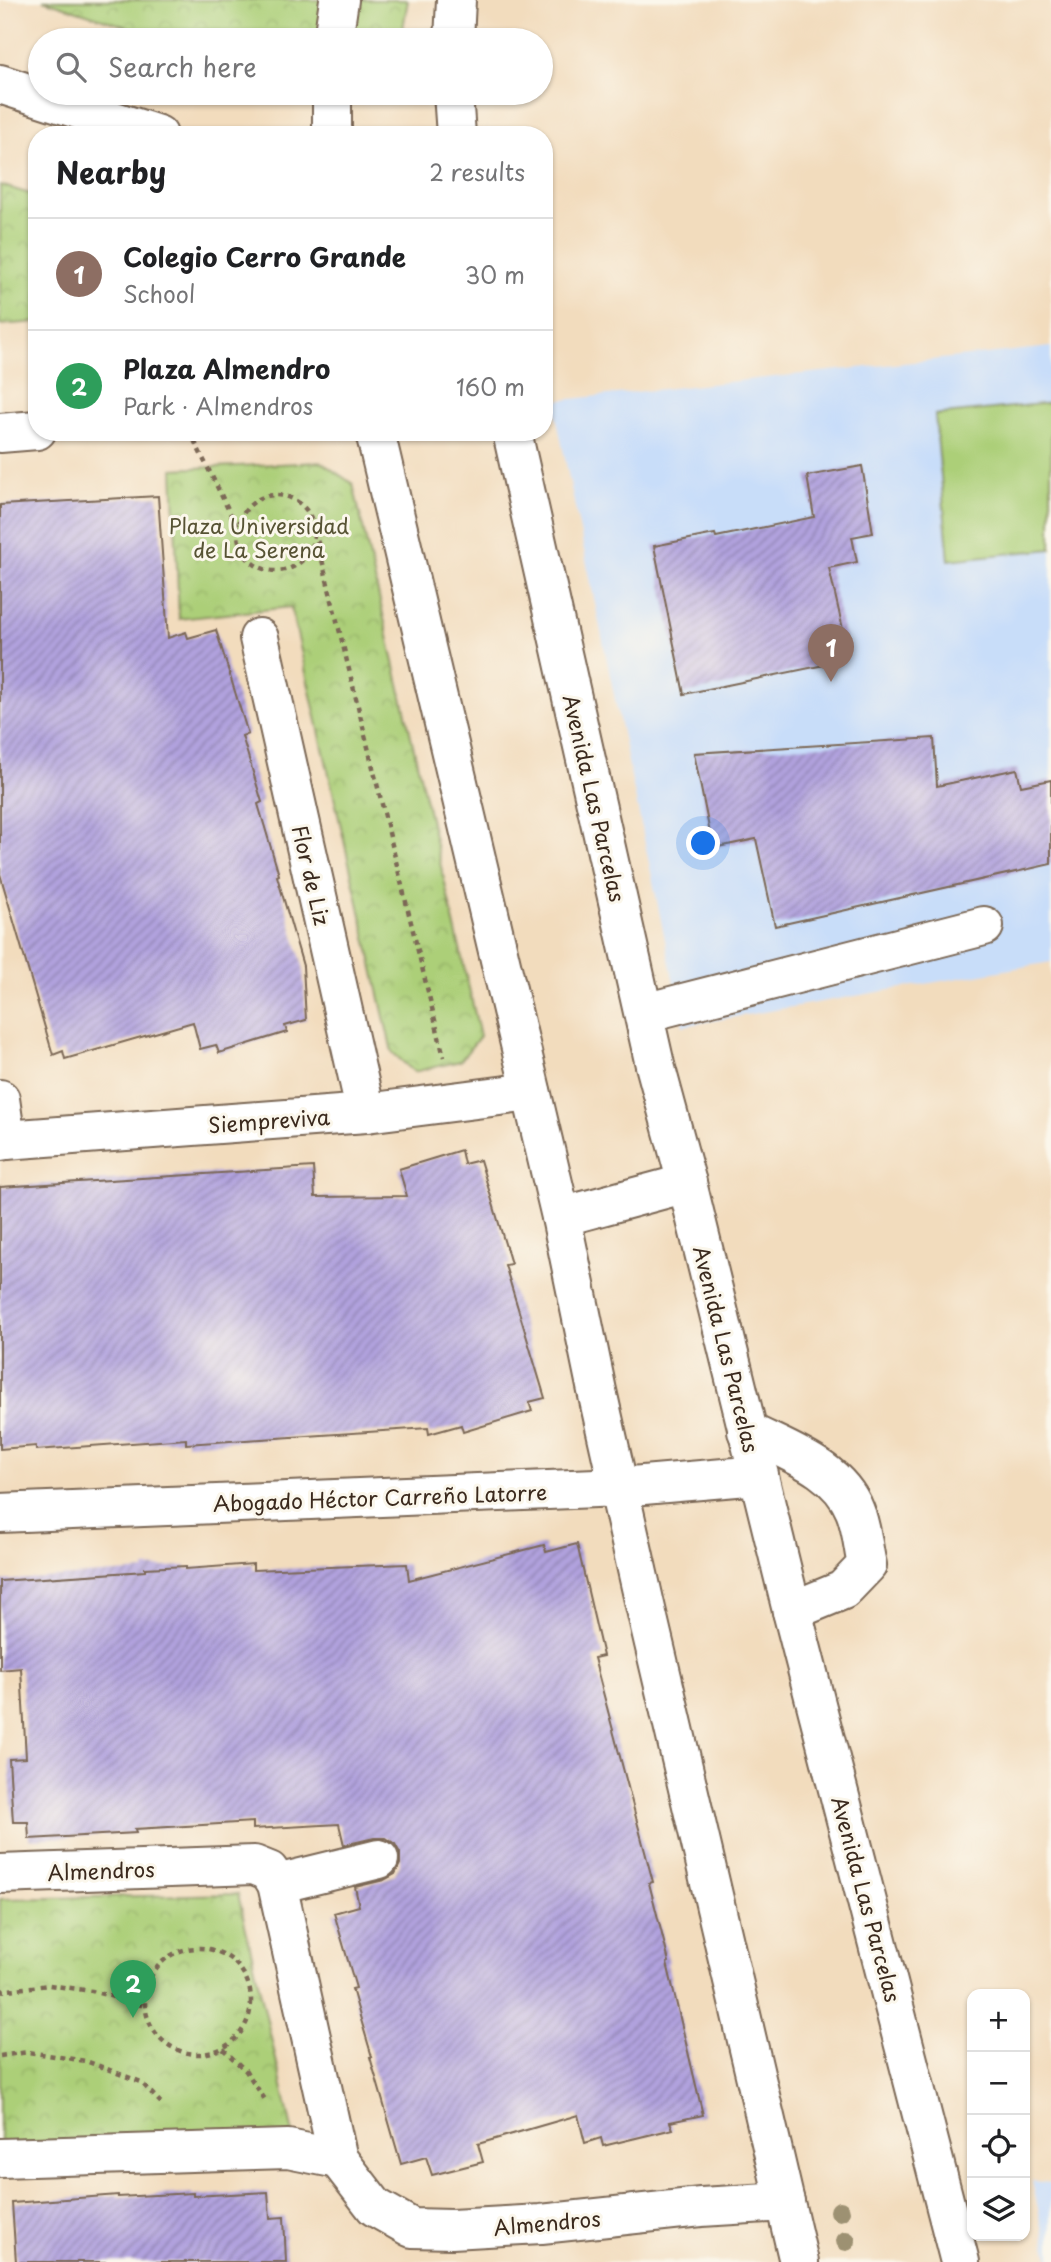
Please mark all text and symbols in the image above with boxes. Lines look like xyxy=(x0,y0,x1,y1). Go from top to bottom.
search box xyxy=(28,28,553,105)
text: Search here xyxy=(108,47,257,86)
icon: search xyxy=(52,48,90,86)
text: Nearby xyxy=(56,149,166,194)
text: 2 results xyxy=(429,154,525,189)
text: Colegio Cerro Grande xyxy=(123,237,406,276)
text: 1 xyxy=(74,257,85,292)
text: 30 m xyxy=(464,257,525,292)
text: School xyxy=(123,276,195,311)
text: Plaza Almendro xyxy=(123,349,330,388)
text: 2 xyxy=(71,369,87,404)
text: 160 m xyxy=(456,369,525,404)
text: Park · Almendros xyxy=(123,388,313,423)
park label: Plaza Universidad de La Serena xyxy=(169,509,349,565)
pin: 1 xyxy=(808,624,854,682)
street label: Avenida Las Parcelas xyxy=(556,691,634,905)
street label: Flor de Liz xyxy=(285,822,339,928)
your location xyxy=(686,826,720,860)
street label: Siempreviva xyxy=(207,1100,332,1140)
street label: Avenida Las Parcelas xyxy=(686,1242,768,1456)
street label: Abogado Héctor Carreño Latorre xyxy=(212,1475,548,1519)
street label: Avenida Las Parcelas xyxy=(824,1792,910,2006)
street label: Almendros xyxy=(47,1852,155,1888)
pin: 2 xyxy=(110,1960,156,2018)
map controls xyxy=(967,1989,1030,2241)
button: + xyxy=(967,1989,1030,2052)
button: − xyxy=(967,2052,1030,2115)
button: locate xyxy=(967,2115,1030,2178)
button: layers xyxy=(967,2178,1030,2241)
street label: Almendros xyxy=(492,2201,602,2243)

